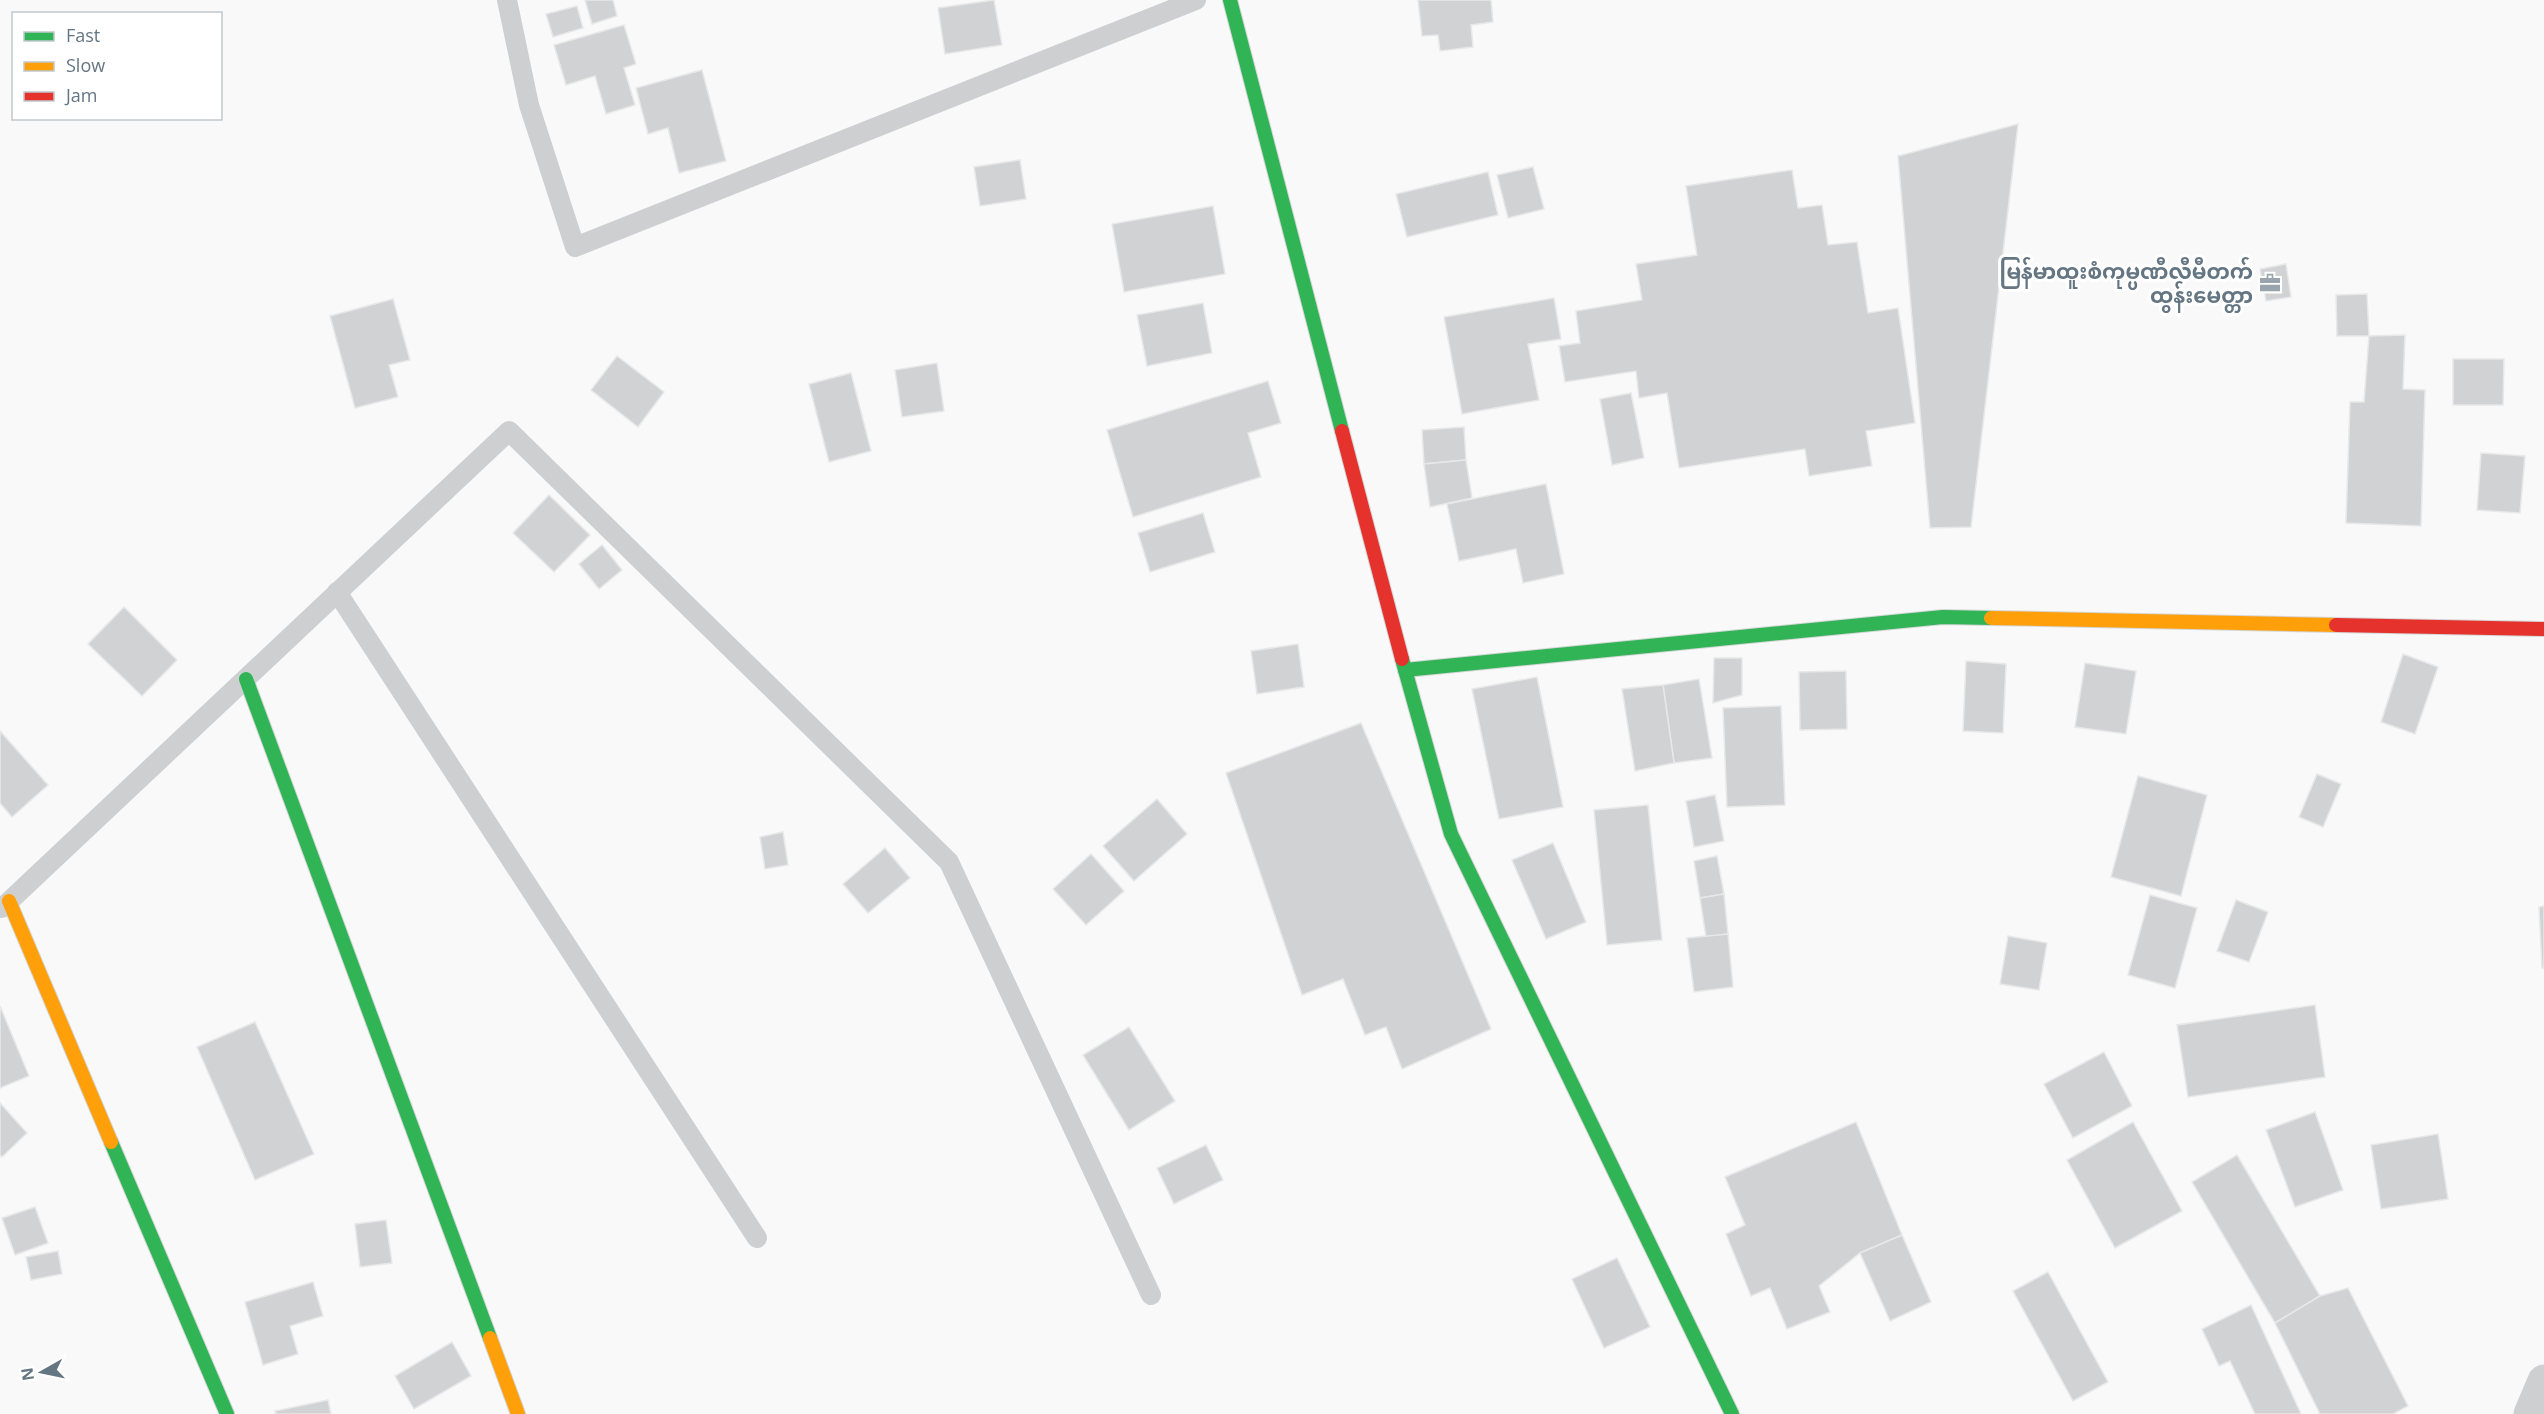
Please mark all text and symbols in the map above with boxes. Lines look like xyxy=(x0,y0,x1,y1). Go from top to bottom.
legend xyxy=(12,12,222,120)
text: Fast xyxy=(66,23,100,47)
text: Slow xyxy=(66,53,105,77)
text: Jam xyxy=(64,83,98,107)
place label: မြန်မာထူးစံကုမ္ပဏီလီမီတက် ထွန်းမေတ္တာ xyxy=(1999,256,2253,313)
office icon: မြန်မာထူးစံကုမ္ပဏီလီမီတက် ထွန်းမေတ္တာ xyxy=(2258,271,2282,295)
north arrow xyxy=(12,1342,72,1402)
text: N xyxy=(15,1366,39,1382)

